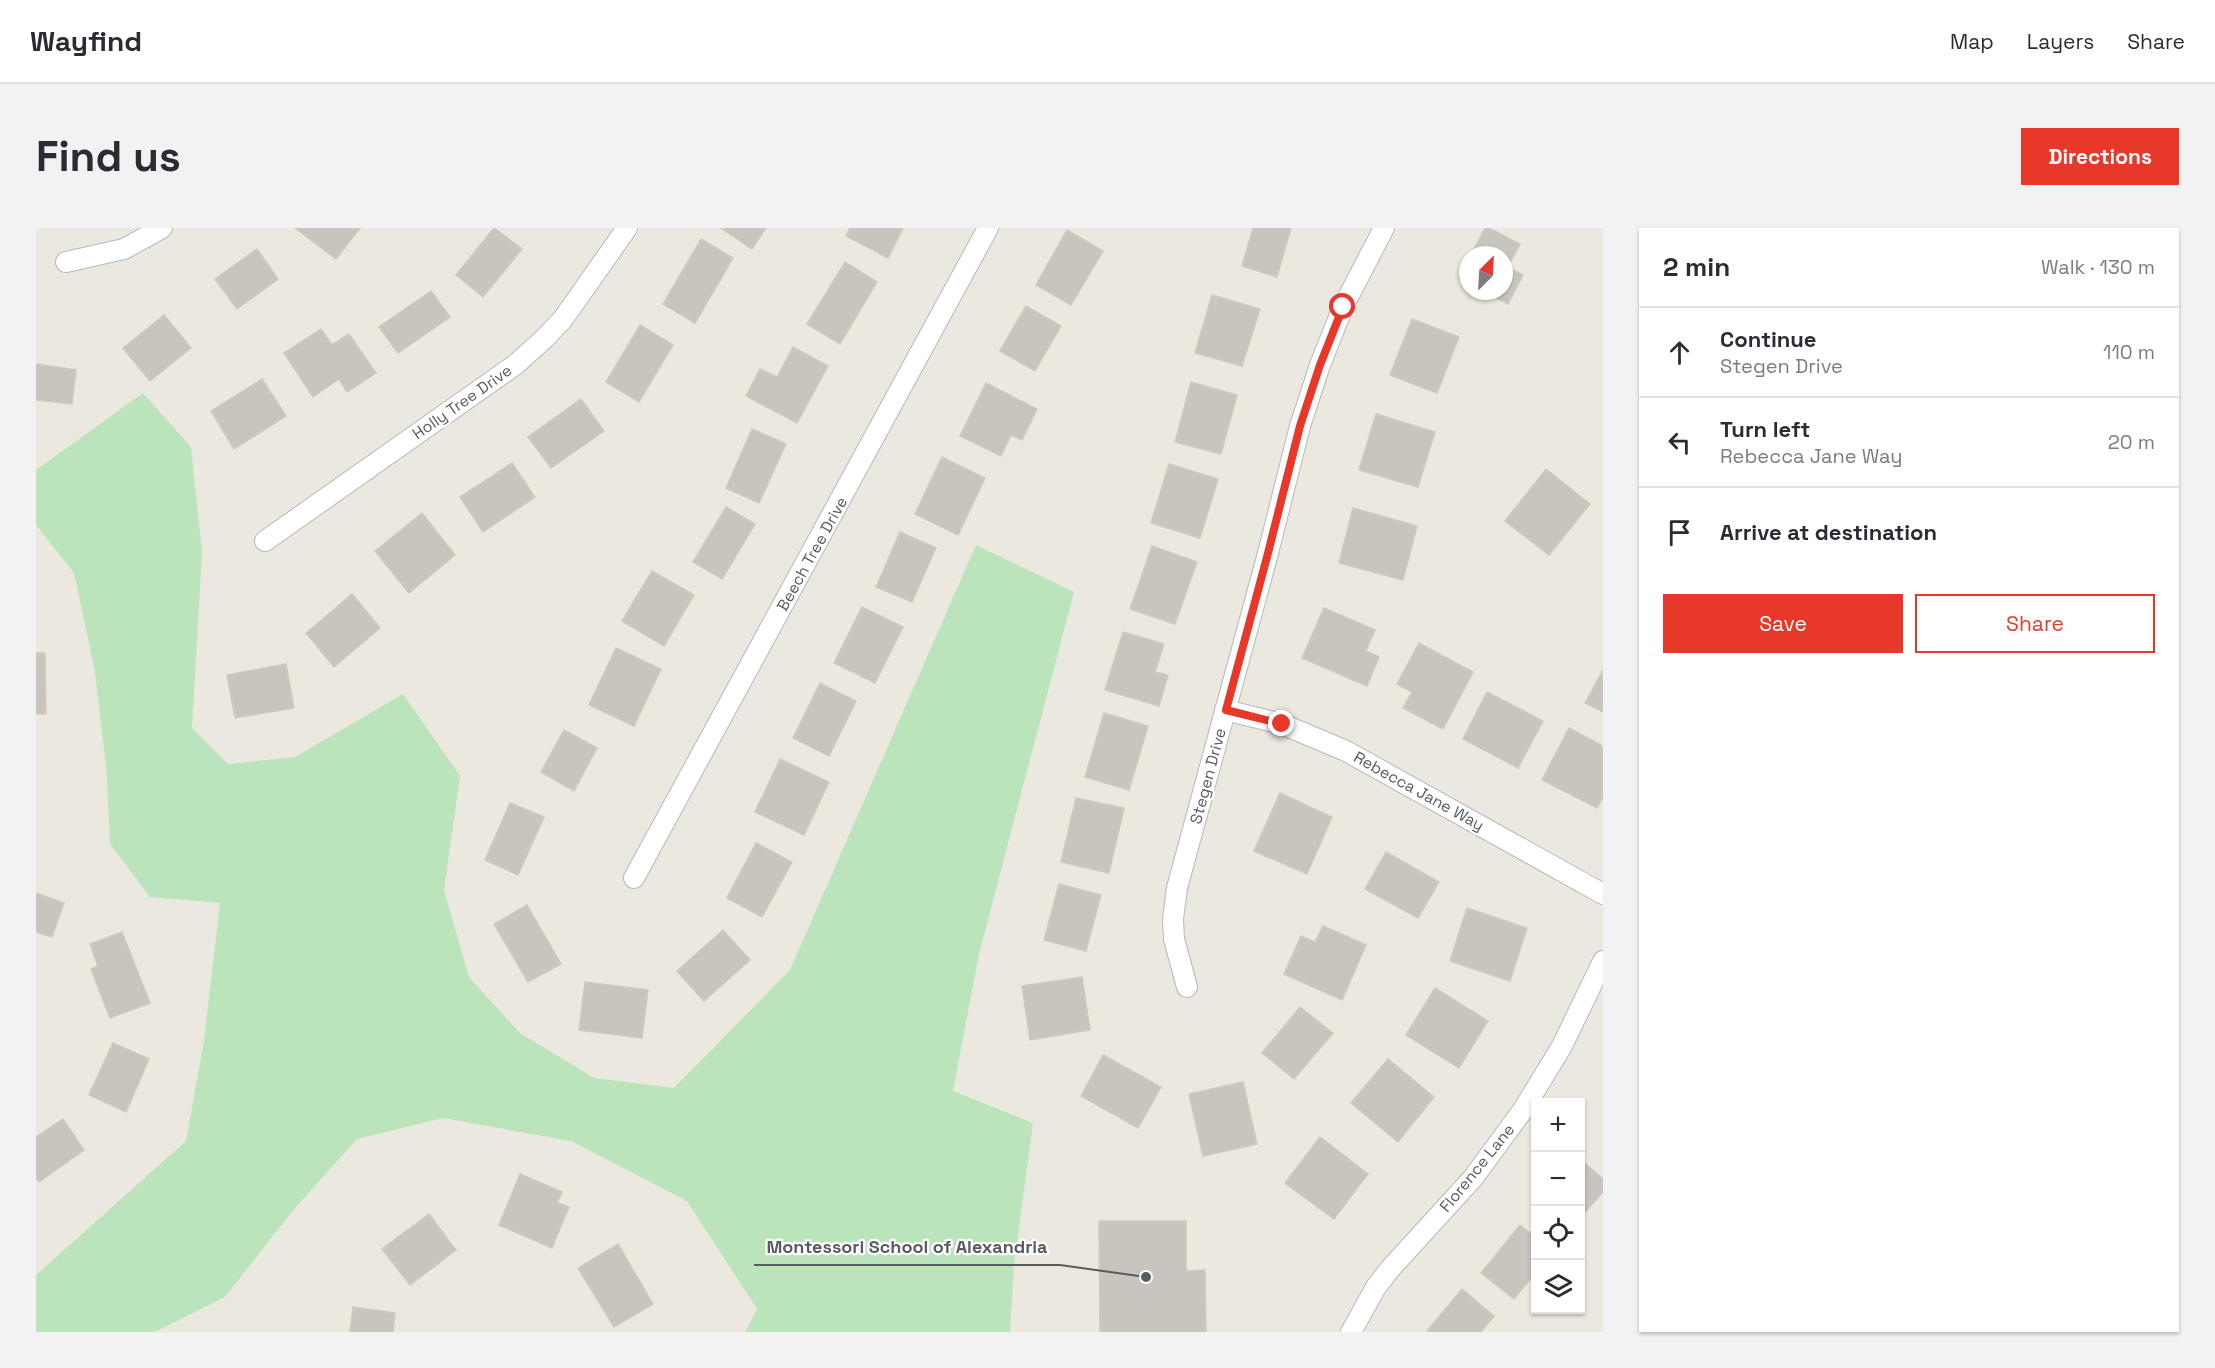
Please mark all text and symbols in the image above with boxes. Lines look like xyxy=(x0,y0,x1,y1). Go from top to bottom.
text: Wayfind xyxy=(30,23,142,59)
text: Map xyxy=(1950,28,1994,55)
text: Layers xyxy=(2027,28,2094,55)
text: Share xyxy=(2127,28,2185,55)
button: Directions xyxy=(2021,128,2179,185)
text: Find us xyxy=(36,130,181,183)
north arrow xyxy=(1459,246,1513,300)
text: 2 min xyxy=(1663,250,1730,284)
text: Walk · 130 m xyxy=(2041,254,2155,280)
route start xyxy=(1329,293,1355,319)
text: Continue xyxy=(1720,325,1816,353)
icon: ahead xyxy=(1663,336,1696,369)
text: 110 m xyxy=(2103,339,2155,365)
text: Stegen Drive xyxy=(1720,353,1843,379)
street label: Holly Tree Drive xyxy=(408,360,516,444)
text: Turn left xyxy=(1720,415,1810,443)
icon: left xyxy=(1663,426,1696,459)
text: 20 m xyxy=(2108,429,2155,455)
text: Rebecca Jane Way xyxy=(1720,443,1903,469)
street label: Beech Tree Drive xyxy=(772,493,852,615)
icon: arrive xyxy=(1663,516,1696,549)
text: Arrive at destination xyxy=(1720,518,1937,546)
button: Save xyxy=(1663,594,1903,653)
button: Share xyxy=(1915,594,2155,653)
route end xyxy=(1268,710,1294,736)
street label: Stegen Drive xyxy=(1185,726,1231,826)
street label: Rebecca Jane Way xyxy=(1350,746,1488,836)
map controls xyxy=(1531,1098,1585,1314)
button: + xyxy=(1531,1098,1585,1152)
street label: Florence Lane xyxy=(1435,1119,1519,1217)
button: − xyxy=(1531,1152,1585,1206)
button: locate xyxy=(1531,1206,1585,1260)
callout: Montessori School of Alexandria xyxy=(754,1229,1060,1265)
text: Montessori School of Alexandria xyxy=(766,1235,1048,1258)
button: layers xyxy=(1531,1260,1585,1314)

